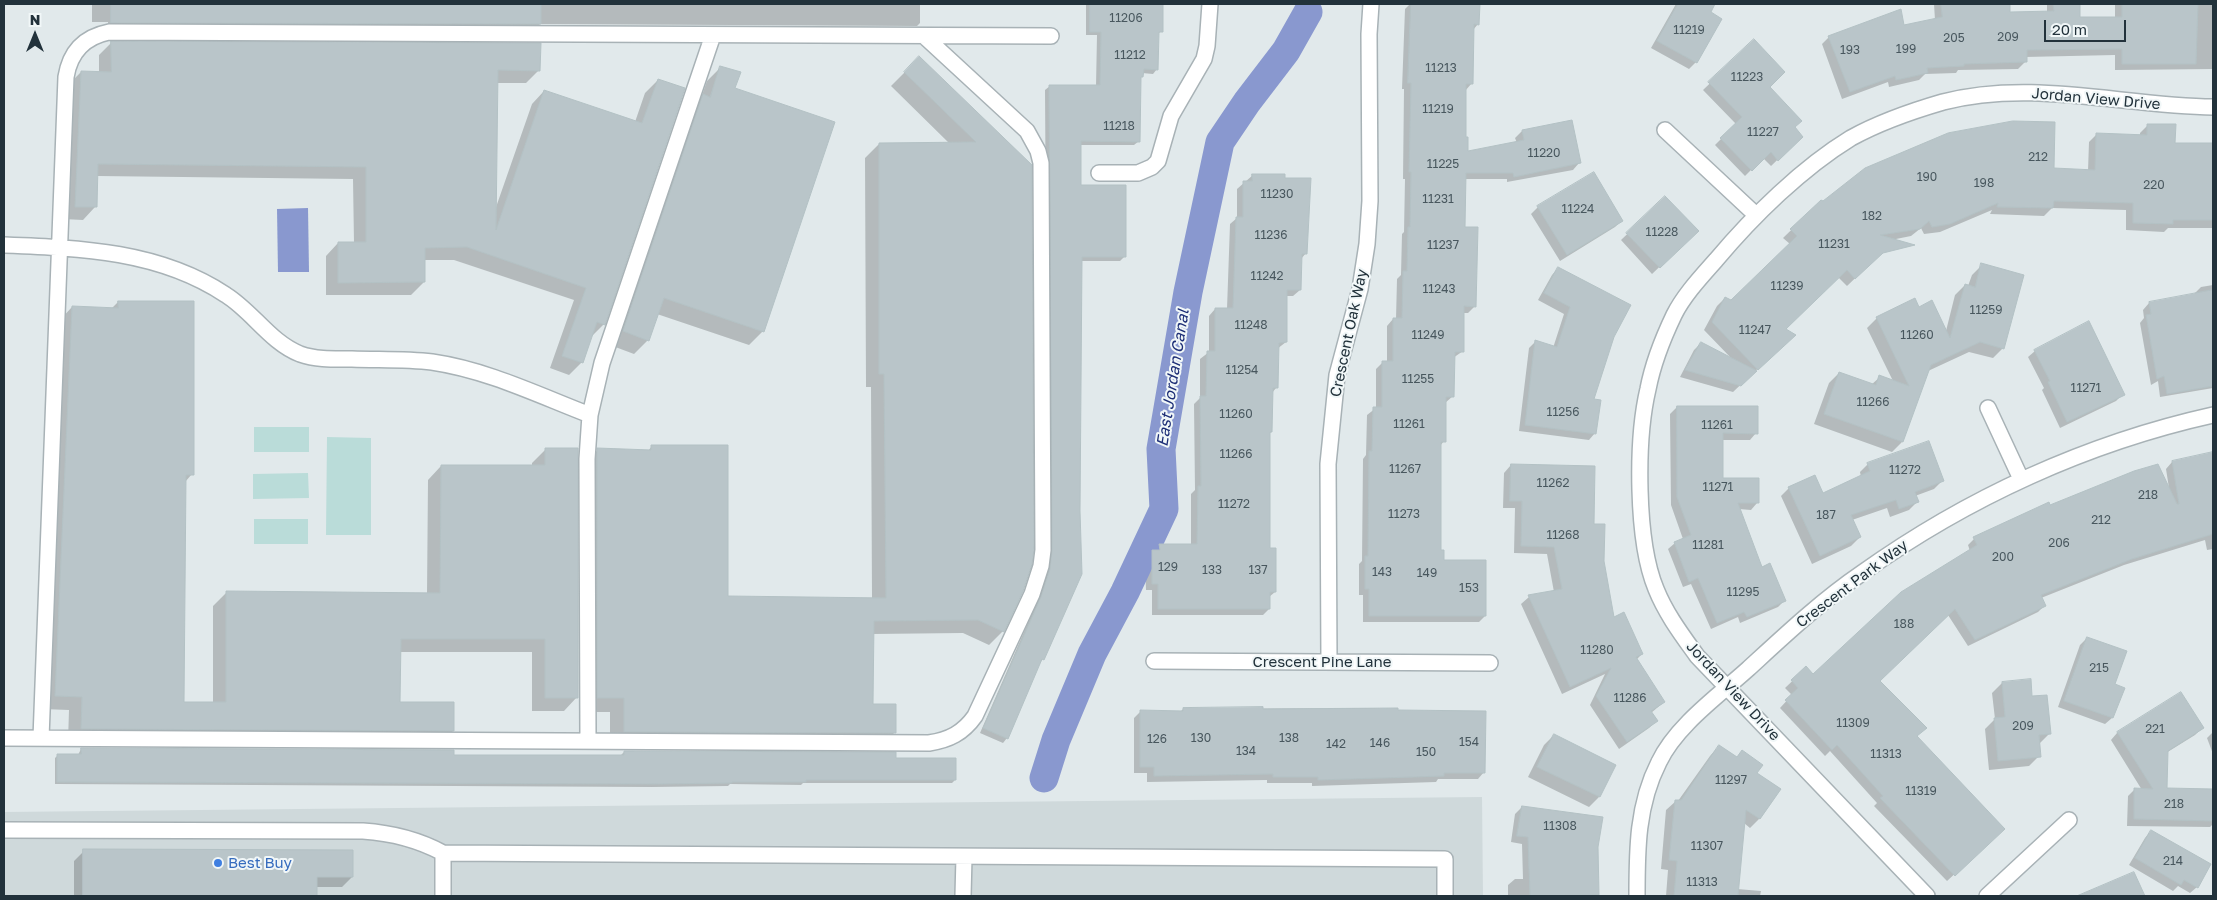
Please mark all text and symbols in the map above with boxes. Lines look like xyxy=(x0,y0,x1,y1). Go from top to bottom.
north arrow xyxy=(10,10,60,60)
scale bar xyxy=(2047,10,2130,42)
text: N xyxy=(30,11,40,28)
house number: 11206 xyxy=(1109,11,1143,25)
text: 20 m xyxy=(2052,20,2087,38)
house number: 11219 xyxy=(1673,23,1705,37)
house number: 209 xyxy=(1997,30,2019,44)
house number: 205 xyxy=(1943,31,1965,45)
house number: 199 xyxy=(1896,42,1916,56)
house number: 193 xyxy=(1840,43,1860,57)
house number: 11212 xyxy=(1114,48,1146,62)
house number: 11213 xyxy=(1425,61,1457,75)
house number: 11223 xyxy=(1731,70,1763,84)
street label: Jordan View Drive xyxy=(2031,84,2161,114)
house number: 11219 xyxy=(1422,102,1454,116)
house number: 11218 xyxy=(1103,119,1135,133)
house number: 11227 xyxy=(1747,125,1779,139)
house number: 11220 xyxy=(1528,146,1560,160)
house number: 212 xyxy=(2028,150,2048,164)
house number: 11225 xyxy=(1427,157,1459,171)
house number: 190 xyxy=(1917,170,1937,184)
house number: 198 xyxy=(1974,176,1994,190)
house number: 220 xyxy=(2143,178,2165,192)
house number: 11230 xyxy=(1260,187,1294,201)
house number: 11231 xyxy=(1422,192,1454,206)
house number: 11224 xyxy=(1562,202,1594,216)
house number: 182 xyxy=(1862,209,1882,223)
house number: 11228 xyxy=(1646,225,1678,239)
house number: 11236 xyxy=(1255,228,1287,242)
house number: 11231 xyxy=(1818,237,1850,251)
house number: 11237 xyxy=(1427,238,1459,252)
street label: Crescent Oak Way xyxy=(1327,267,1371,399)
house number: 11242 xyxy=(1251,269,1283,283)
house number: 11239 xyxy=(1771,279,1803,293)
house number: 11243 xyxy=(1423,282,1455,296)
house number: 11259 xyxy=(1970,303,2002,317)
water label: East Jordan Canal xyxy=(1153,308,1193,448)
house number: 11248 xyxy=(1234,318,1268,332)
house number: 11247 xyxy=(1739,323,1771,337)
house number: 11249 xyxy=(1411,328,1445,342)
house number: 11260 xyxy=(1900,328,1934,342)
house number: 11254 xyxy=(1226,363,1258,377)
house number: 11255 xyxy=(1402,372,1434,386)
house number: 11271 xyxy=(2071,381,2101,395)
house number: 11266 xyxy=(1856,395,1890,409)
house number: 11256 xyxy=(1547,405,1579,419)
house number: 11260 xyxy=(1219,407,1253,421)
house number: 11261 xyxy=(1393,417,1425,431)
house number: 11261 xyxy=(1701,418,1733,432)
house number: 11266 xyxy=(1219,447,1253,461)
house number: 11267 xyxy=(1389,462,1421,476)
house number: 11272 xyxy=(1889,463,1921,477)
house number: 11262 xyxy=(1537,476,1569,490)
house number: 11271 xyxy=(1703,480,1733,494)
house number: 218 xyxy=(2138,488,2158,502)
house number: 11272 xyxy=(1218,497,1250,511)
house number: 11273 xyxy=(1388,507,1420,521)
house number: 187 xyxy=(1816,508,1836,522)
house number: 212 xyxy=(2091,513,2111,527)
house number: 11268 xyxy=(1546,528,1580,542)
street label: Crescent Park Way xyxy=(1793,536,1911,632)
house number: 206 xyxy=(2048,536,2070,550)
house number: 11281 xyxy=(1692,538,1724,552)
house number: 200 xyxy=(1992,550,2014,564)
house number: 129 xyxy=(1158,560,1178,574)
house number: 133 xyxy=(1202,563,1222,577)
house number: 137 xyxy=(1248,563,1268,577)
house number: 143 xyxy=(1372,565,1392,579)
house number: 149 xyxy=(1417,566,1437,580)
house number: 153 xyxy=(1459,581,1479,595)
house number: 11295 xyxy=(1727,585,1759,599)
house number: 188 xyxy=(1894,617,1914,631)
street label: Jordan View Drive xyxy=(1682,638,1784,744)
house number: 11280 xyxy=(1580,643,1614,657)
street label: Crescent Pine Lane xyxy=(1253,653,1391,671)
house number: 215 xyxy=(2089,661,2109,675)
house number: 11286 xyxy=(1613,691,1647,705)
house number: 11309 xyxy=(1836,716,1870,730)
house number: 209 xyxy=(2012,719,2034,733)
house number: 221 xyxy=(2145,722,2165,736)
house number: 130 xyxy=(1191,731,1211,745)
house number: 138 xyxy=(1279,731,1299,745)
house number: 126 xyxy=(1147,732,1167,746)
house number: 154 xyxy=(1459,735,1479,749)
house number: 146 xyxy=(1370,736,1390,750)
house number: 142 xyxy=(1326,737,1346,751)
house number: 134 xyxy=(1236,744,1256,758)
house number: 150 xyxy=(1416,745,1436,759)
house number: 11313 xyxy=(1870,747,1902,761)
house number: 11297 xyxy=(1715,773,1747,787)
house number: 11319 xyxy=(1905,784,1937,798)
house number: 218 xyxy=(2164,797,2184,811)
house number: 11308 xyxy=(1543,819,1577,833)
house number: 11307 xyxy=(1691,839,1723,853)
place label: Best Buy xyxy=(228,854,292,872)
house number: 214 xyxy=(2163,854,2183,868)
marker: Best Buy xyxy=(212,857,224,869)
house number: 11313 xyxy=(1686,875,1718,889)

